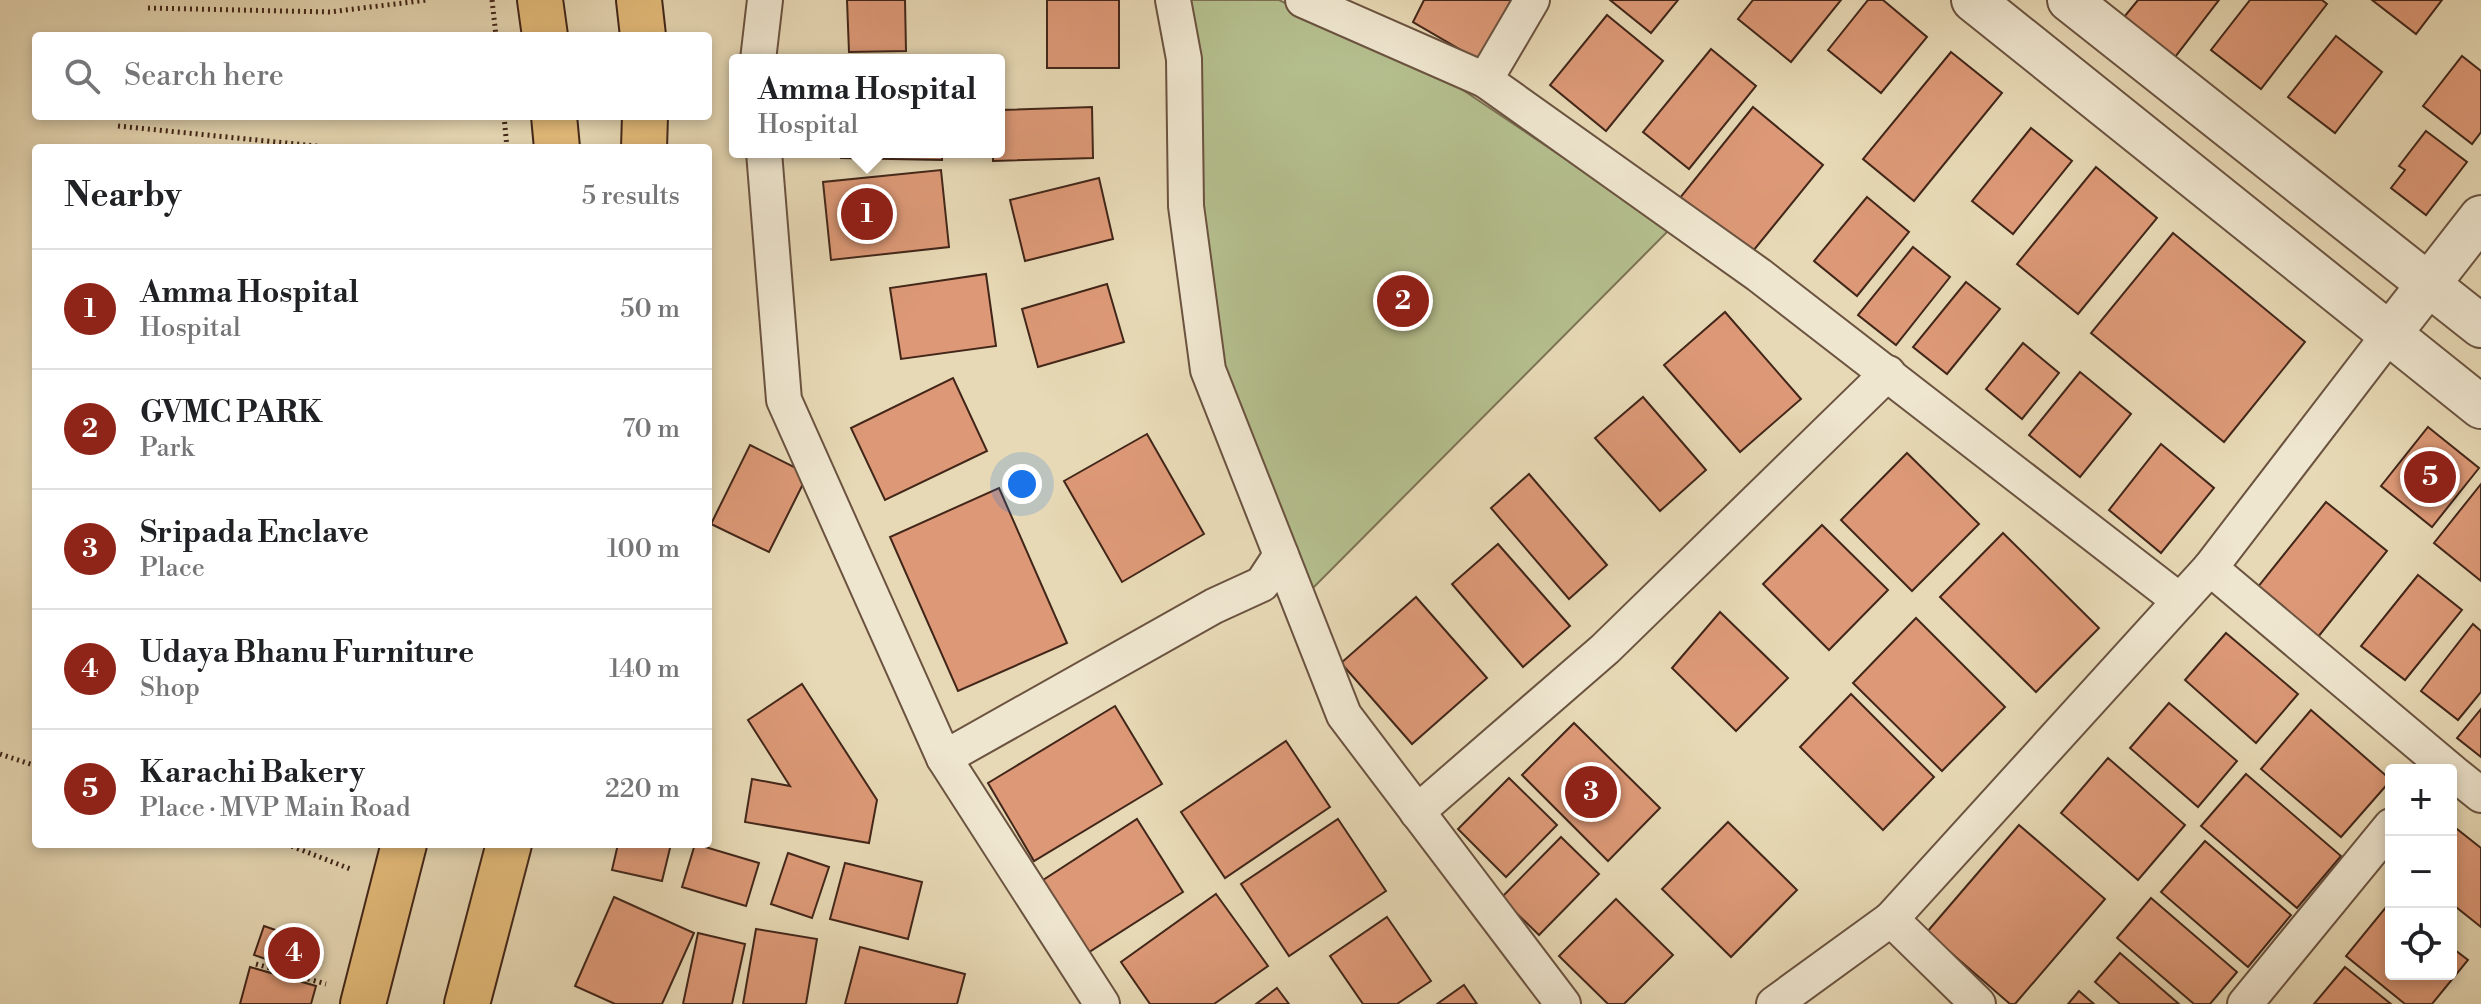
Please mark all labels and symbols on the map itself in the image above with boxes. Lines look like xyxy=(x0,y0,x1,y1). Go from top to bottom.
pin: 1 xyxy=(841,184,893,244)
pin: 2 xyxy=(1377,271,1429,331)
pin: 5 xyxy=(2404,447,2456,507)
your location xyxy=(1002,464,1042,504)
pin: 3 xyxy=(1565,762,1617,822)
pin: 4 xyxy=(268,923,320,983)

